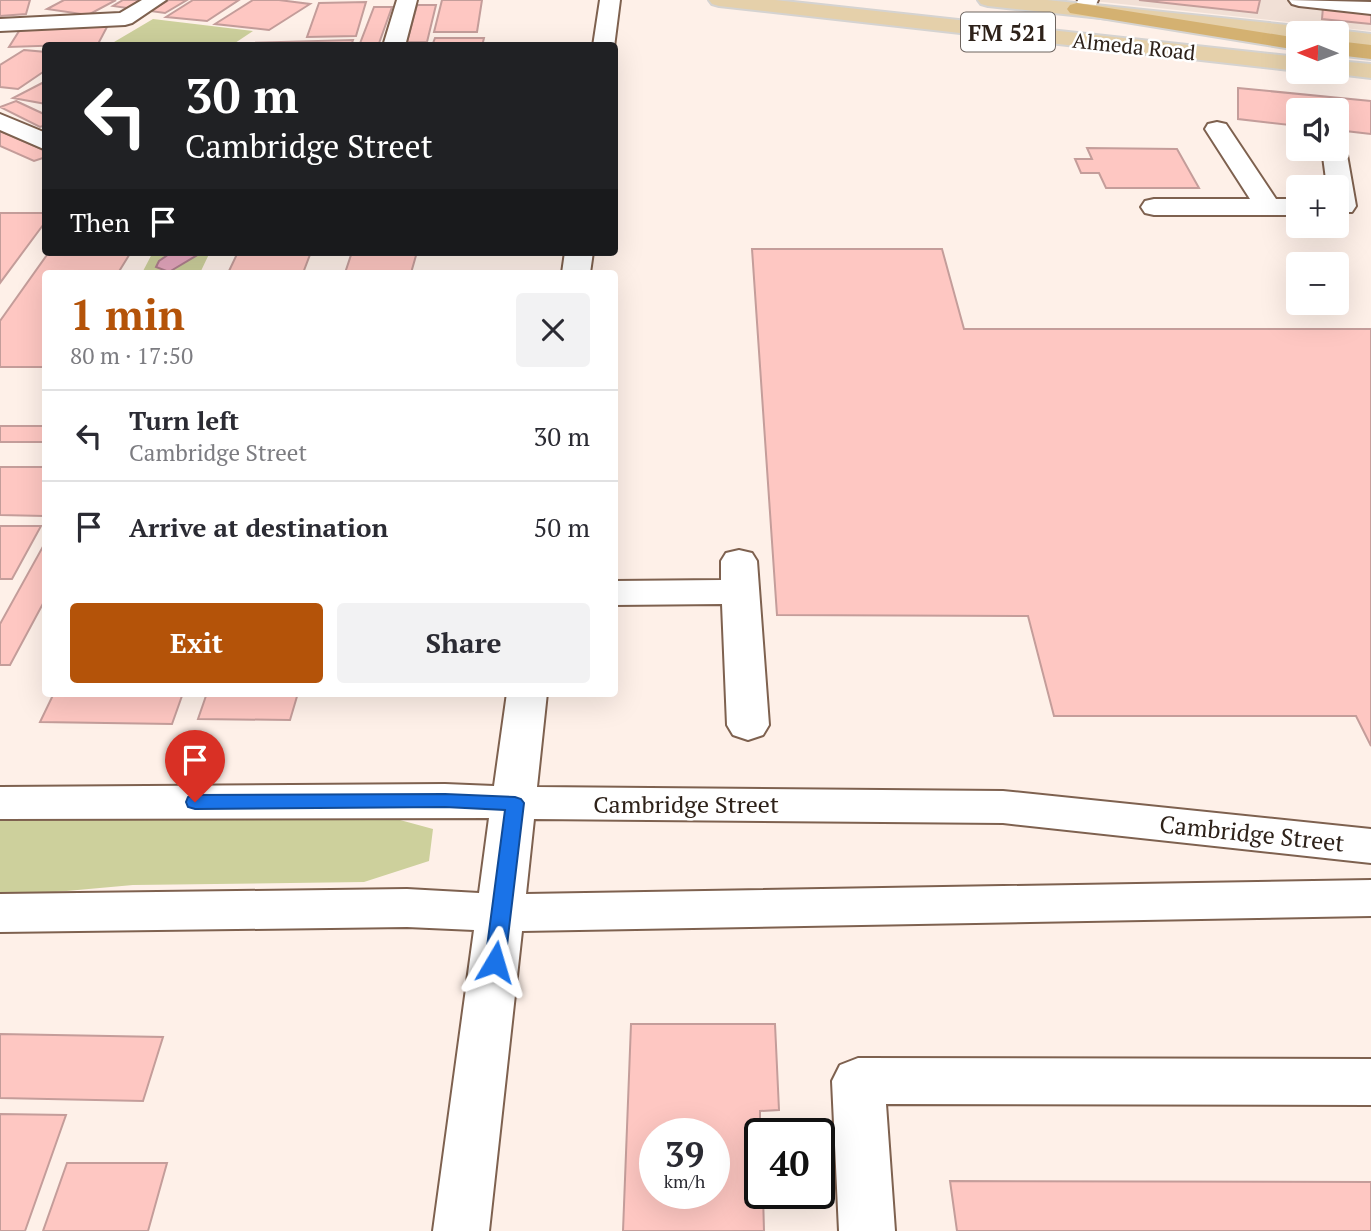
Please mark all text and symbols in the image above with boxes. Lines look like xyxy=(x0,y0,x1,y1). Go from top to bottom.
road number: FM 521 xyxy=(961,12,1055,52)
north arrow xyxy=(1286,21,1349,84)
map controls xyxy=(1286,21,1349,315)
street label: Almeda Road xyxy=(1071,26,1197,66)
text: 30 m xyxy=(185,62,299,127)
icon: left xyxy=(70,70,161,161)
button: sound xyxy=(1286,98,1349,161)
text: Cambridge Street xyxy=(185,125,433,167)
button: + xyxy=(1286,175,1349,238)
icon: arrive xyxy=(144,203,182,241)
text: Then xyxy=(70,205,130,239)
button: − xyxy=(1286,252,1349,315)
text: 1 min xyxy=(70,286,185,342)
button: close xyxy=(516,293,590,367)
text: 80 m · 17:50 xyxy=(70,340,193,371)
text: Turn left xyxy=(129,403,239,437)
icon: left xyxy=(70,417,108,455)
text: 30 m xyxy=(534,419,590,453)
text: Cambridge Street xyxy=(129,437,307,468)
icon: arrive xyxy=(70,508,108,546)
text: Arrive at destination xyxy=(129,510,388,544)
text: 50 m xyxy=(534,510,590,544)
button: Exit xyxy=(70,603,323,683)
button: Share xyxy=(337,603,590,683)
pin xyxy=(165,730,225,802)
icon: arrive xyxy=(176,741,214,779)
street label: Cambridge Street xyxy=(593,788,779,820)
street label: Cambridge Street xyxy=(1158,807,1346,859)
position arrow xyxy=(458,925,532,999)
speed limit sign: 40 xyxy=(744,1118,835,1209)
text: 39 xyxy=(665,1131,704,1177)
text: km/h xyxy=(664,1169,705,1193)

